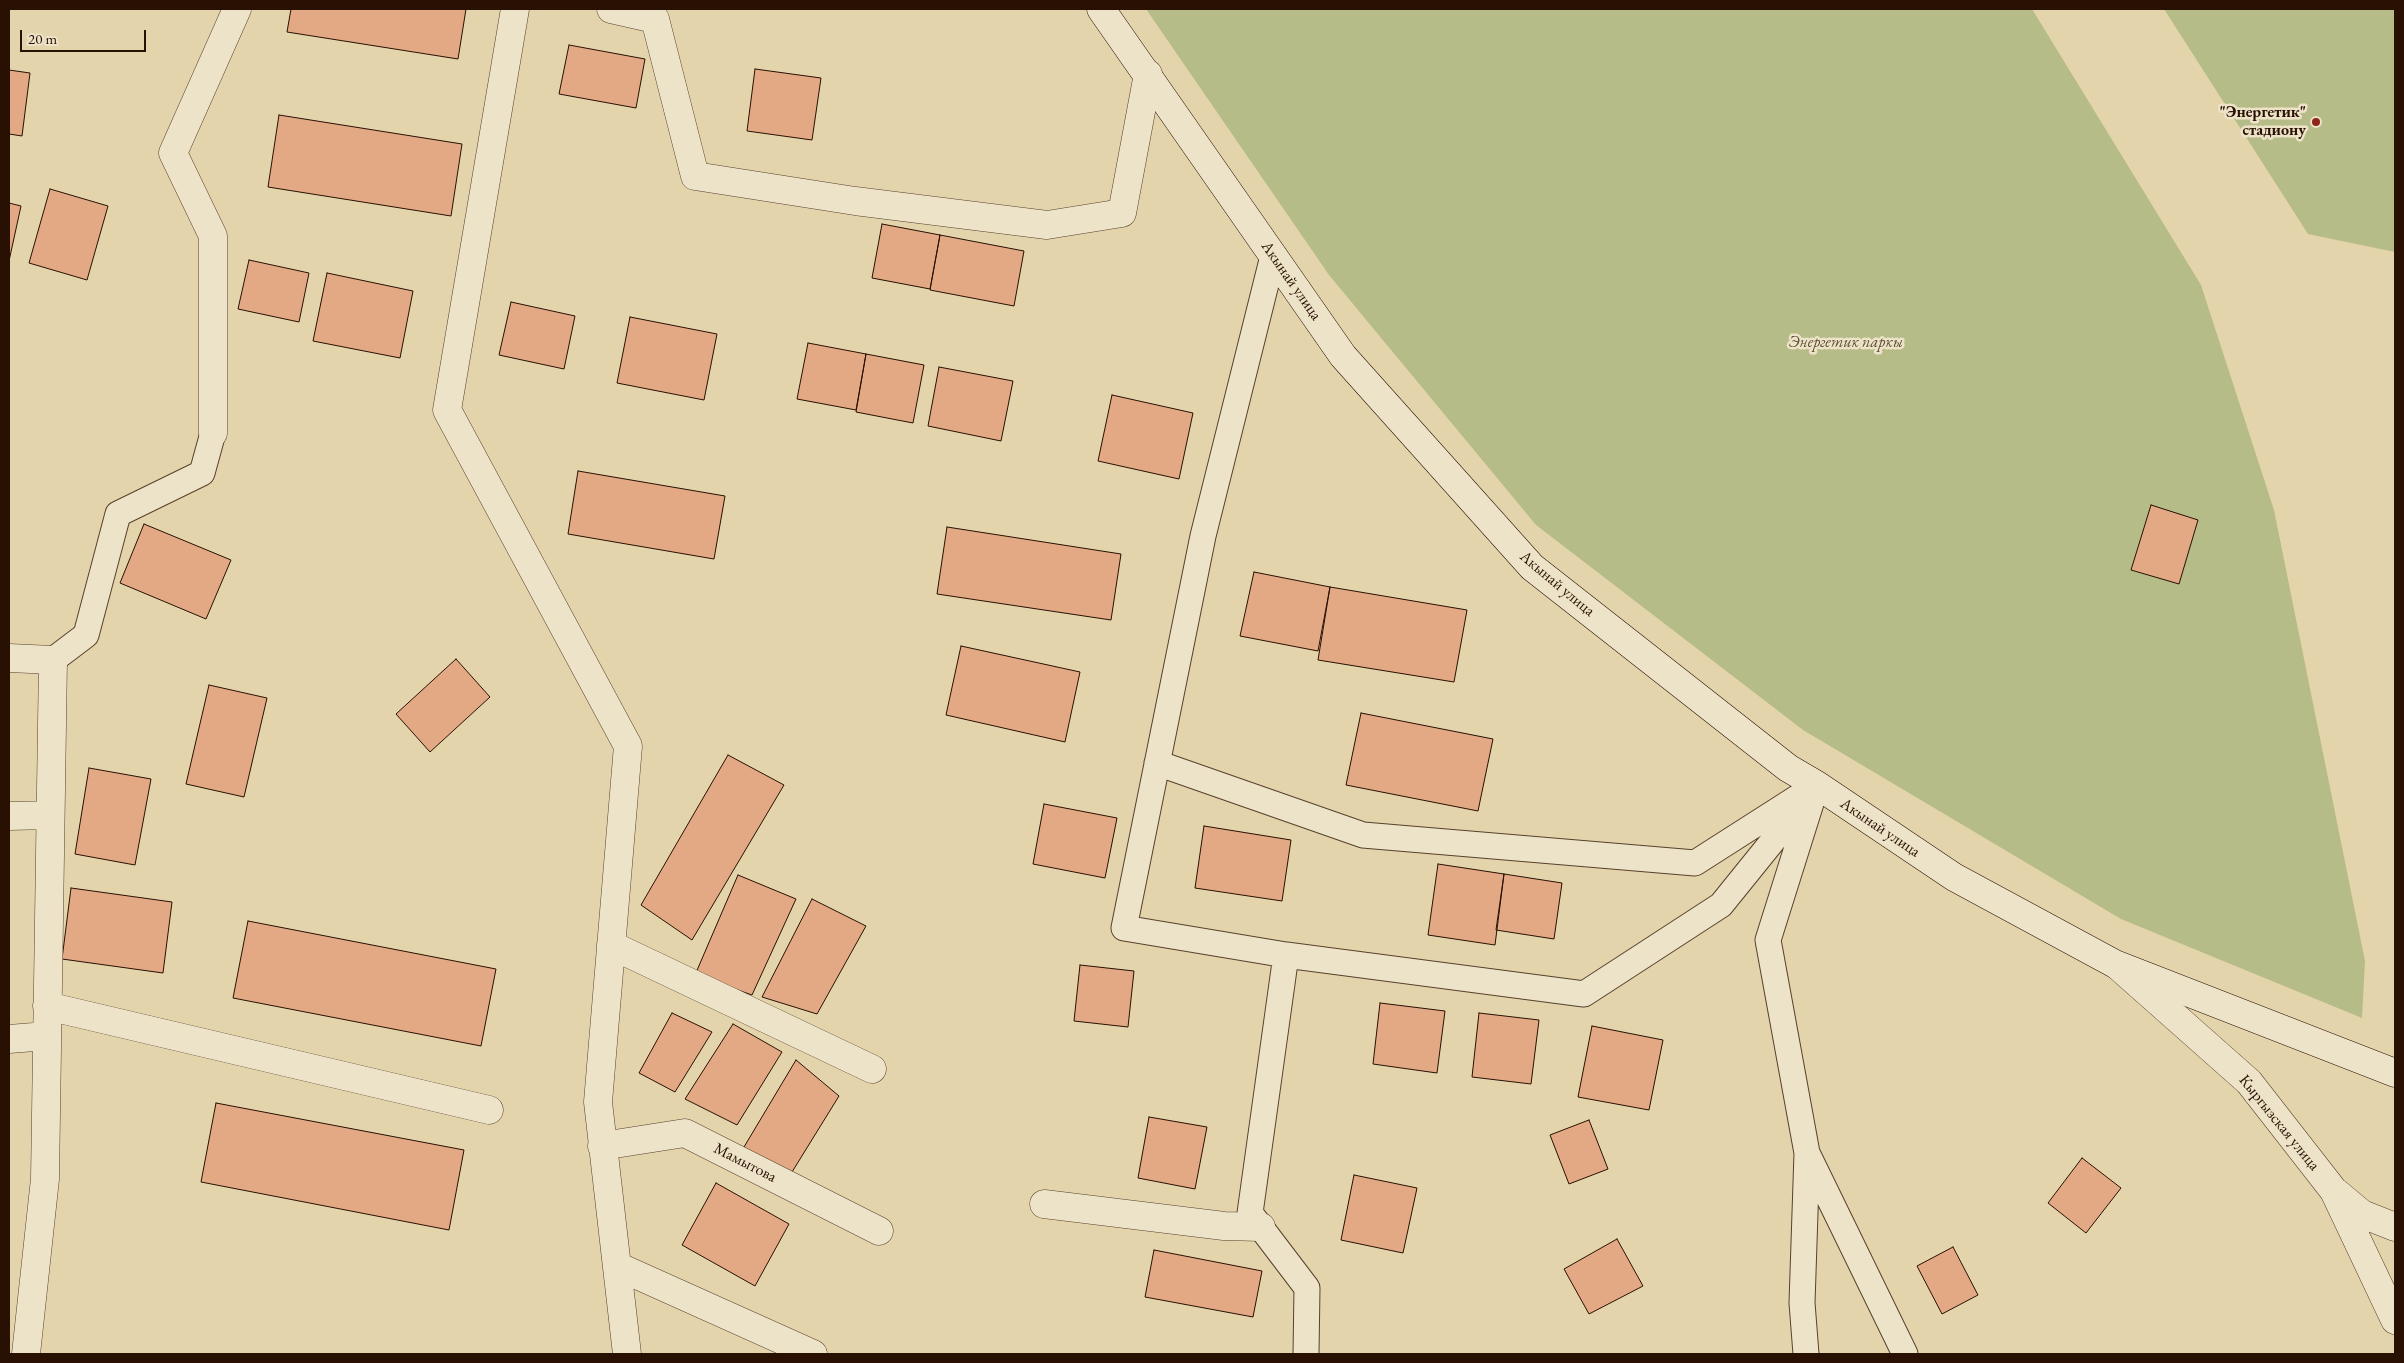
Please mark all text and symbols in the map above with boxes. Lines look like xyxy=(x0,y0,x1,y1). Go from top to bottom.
scale bar xyxy=(22,20,149,52)
text: 20 m xyxy=(28,29,57,48)
place label: "Энергетик" стадиону xyxy=(2219,103,2306,141)
marker: "Энергетик" стадиону xyxy=(2310,116,2322,128)
street label: Акынай улица xyxy=(1257,238,1325,324)
park label: Энергетик паркы xyxy=(1789,333,1903,353)
street label: Акынай улица xyxy=(1516,547,1598,621)
street label: Акынай улица xyxy=(1836,794,1924,862)
street label: Кыргызская улица xyxy=(2234,1071,2324,1175)
street label: Мамытова xyxy=(710,1139,780,1187)

